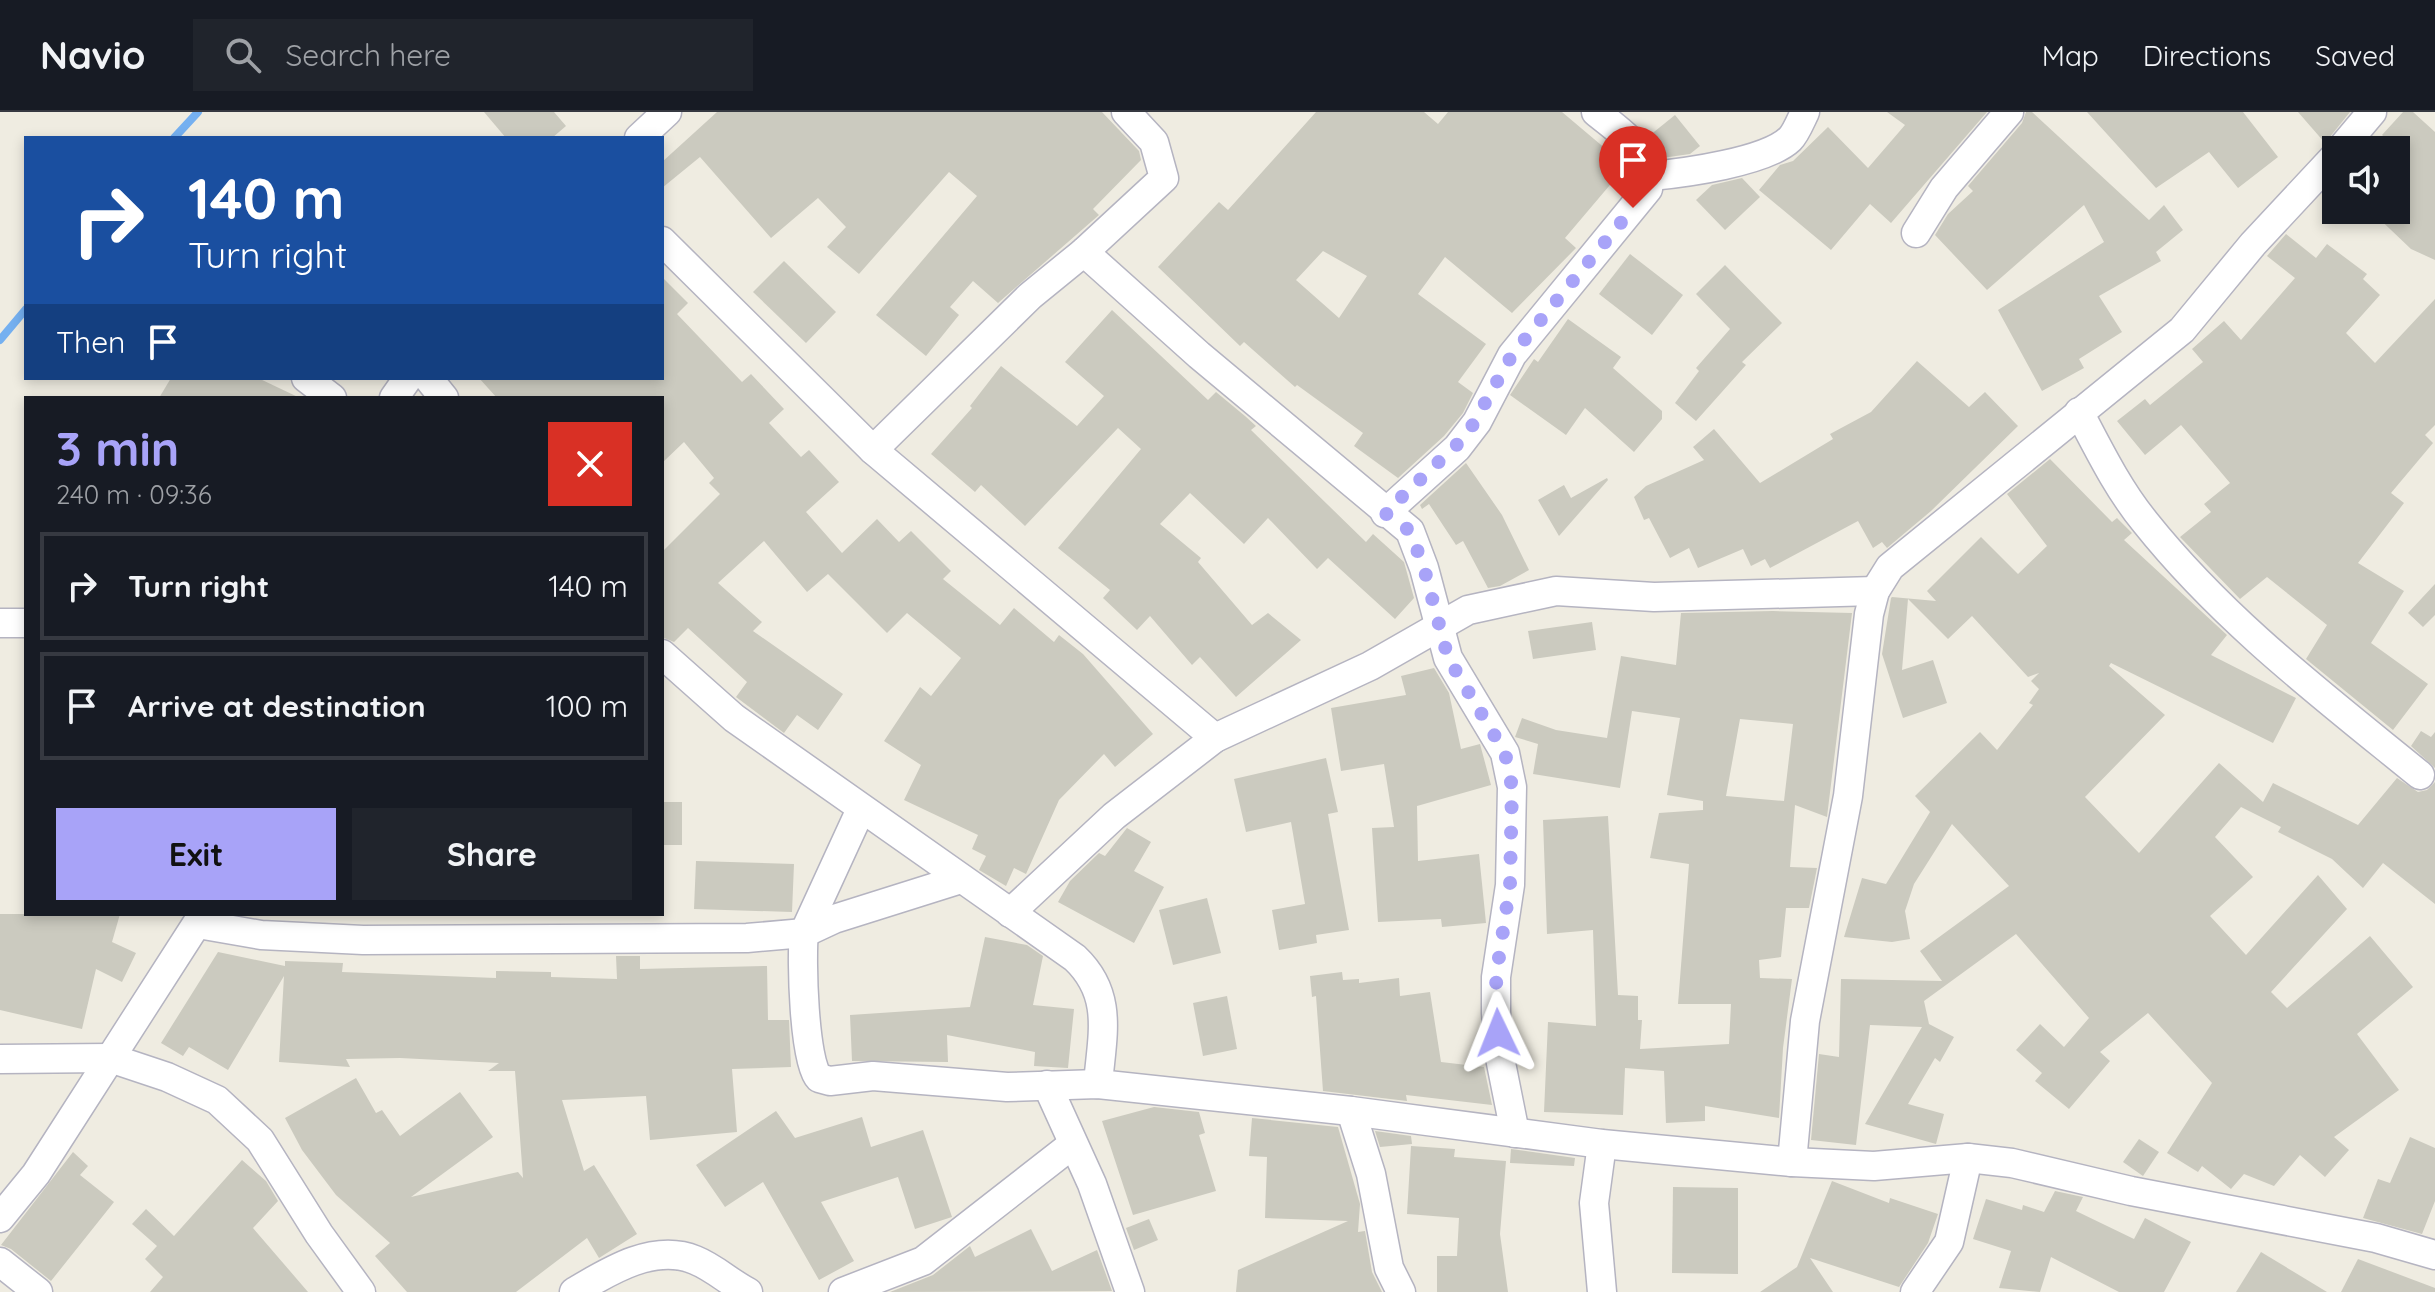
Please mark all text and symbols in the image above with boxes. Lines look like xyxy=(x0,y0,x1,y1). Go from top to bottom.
search box xyxy=(193,19,753,91)
text: Navio xyxy=(40,31,145,79)
icon: search xyxy=(221,33,265,77)
text: Search here xyxy=(285,36,451,74)
text: Map xyxy=(2042,38,2099,73)
text: Directions xyxy=(2143,38,2271,73)
text: Saved xyxy=(2315,38,2395,73)
pin xyxy=(1599,126,1667,208)
map controls xyxy=(2322,136,2410,224)
button: sound xyxy=(2322,136,2410,224)
icon: arrive xyxy=(1611,138,1655,182)
text: 140 m xyxy=(188,163,344,233)
icon: right xyxy=(56,168,160,272)
text: Turn right xyxy=(188,232,347,277)
icon: arrive xyxy=(141,320,185,364)
text: Then xyxy=(56,323,125,361)
text: 3 min xyxy=(56,418,179,478)
button: close xyxy=(548,422,632,506)
text: 240 m · 09:36 xyxy=(56,478,212,511)
icon: right xyxy=(60,564,104,608)
text: Turn right xyxy=(128,567,269,605)
text: 140 m xyxy=(548,567,628,605)
icon: arrive xyxy=(60,684,104,728)
text: Arrive at destination xyxy=(128,687,426,725)
text: 100 m xyxy=(546,687,628,725)
button: Exit xyxy=(56,808,336,900)
button: Share xyxy=(352,808,632,900)
position arrow xyxy=(1456,991,1540,1075)

